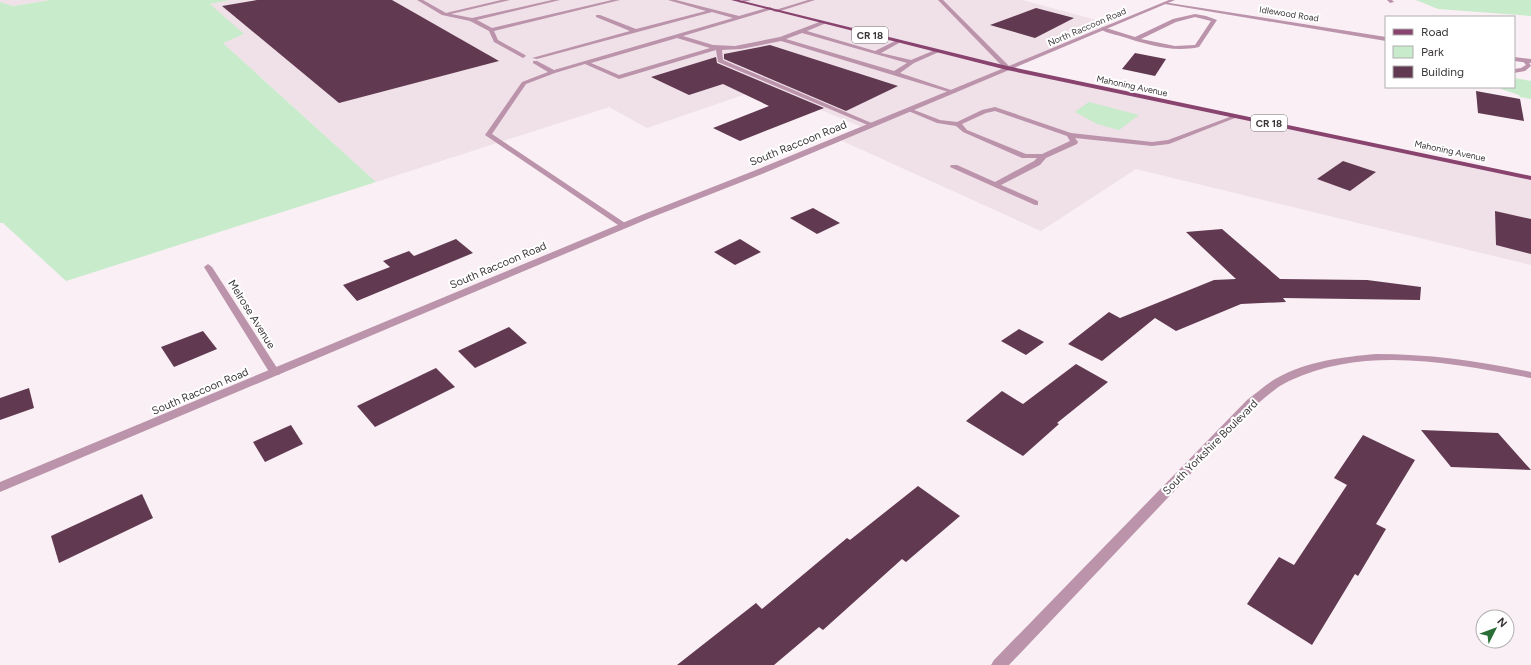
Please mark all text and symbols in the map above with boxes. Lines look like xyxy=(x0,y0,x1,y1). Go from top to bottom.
street label: Idlewood Road xyxy=(1259,3,1320,24)
street label: North Raccoon Road xyxy=(1046,5,1128,48)
legend xyxy=(1385,16,1515,88)
text: Road xyxy=(1421,25,1449,39)
road number: CR 18 xyxy=(852,27,888,43)
text: Park xyxy=(1421,45,1444,59)
text: Building xyxy=(1421,65,1464,79)
street label: Mahoning Avenue xyxy=(1095,73,1169,98)
road number: CR 18 xyxy=(1251,115,1287,131)
street label: South Raccoon Road xyxy=(748,118,849,169)
street label: Mahoning Avenue xyxy=(1413,138,1487,163)
street label: South Raccoon Road xyxy=(448,239,548,292)
street label: Melrose Avenue xyxy=(225,277,278,351)
street label: South Raccoon Road xyxy=(150,365,250,418)
street label: South Yorkshire Boulevard xyxy=(1160,397,1261,498)
north arrow xyxy=(1475,609,1515,649)
text: N xyxy=(1494,615,1510,630)

